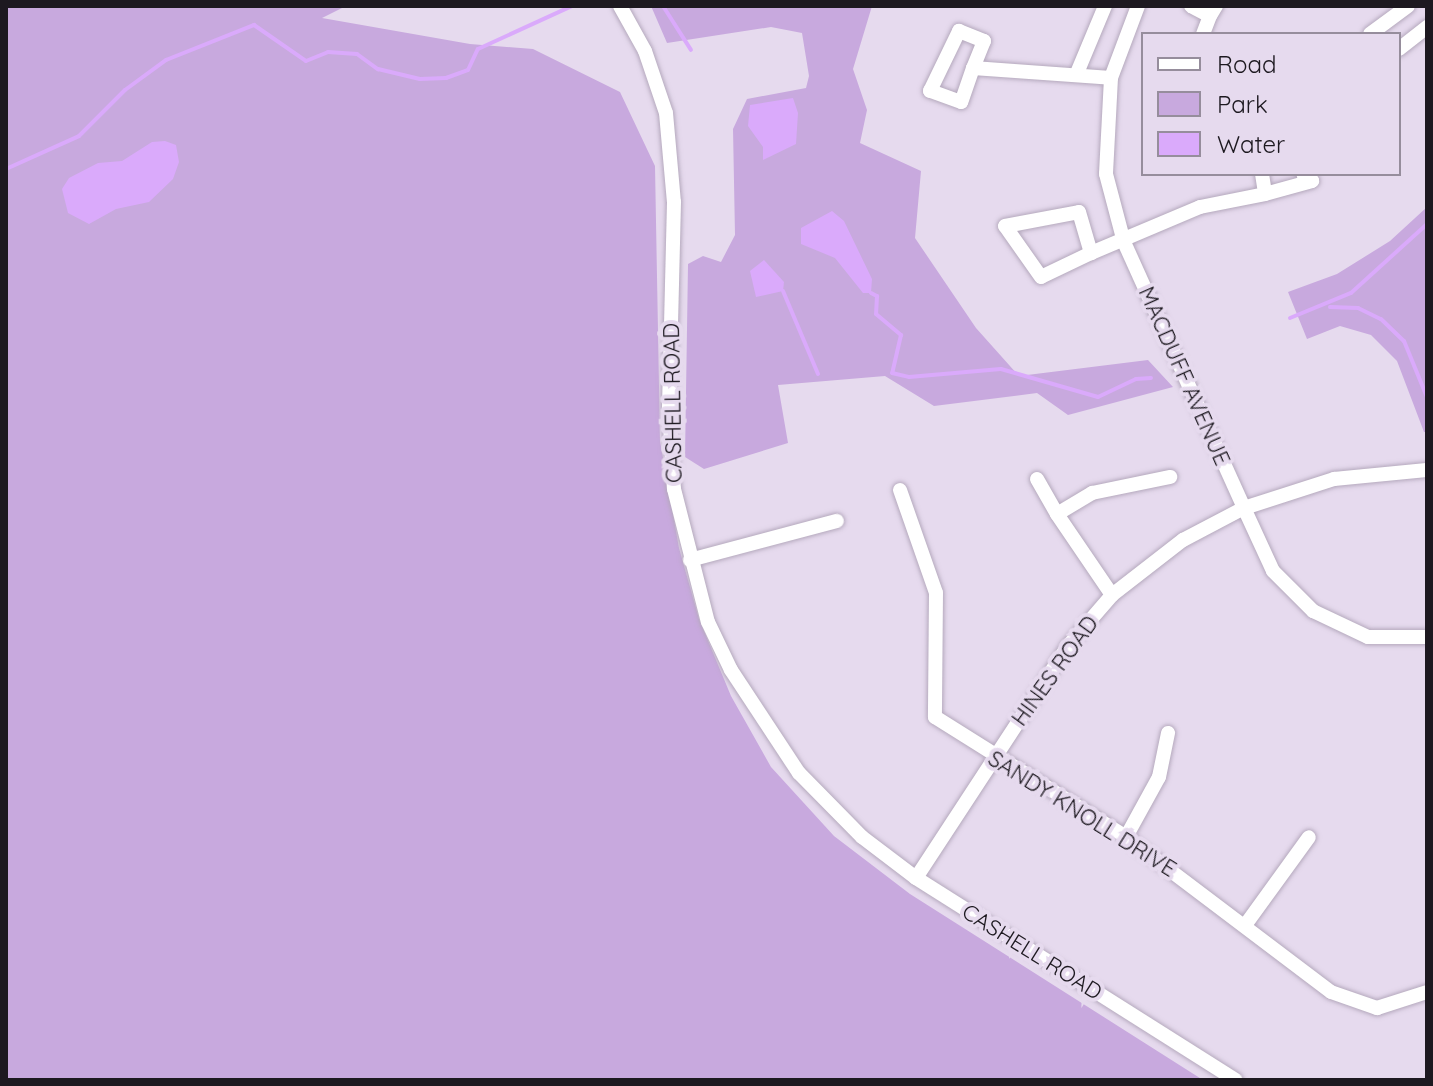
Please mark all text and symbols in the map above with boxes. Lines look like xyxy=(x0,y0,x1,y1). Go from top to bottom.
legend xyxy=(1141,32,1401,176)
text: Road xyxy=(1217,49,1277,79)
text: Park xyxy=(1217,89,1268,119)
text: Water xyxy=(1217,129,1285,159)
street label: MACDUFF AVENUE xyxy=(1133,283,1235,469)
street label: CASHELL ROAD xyxy=(658,323,688,483)
street label: HINES ROAD xyxy=(1006,611,1104,731)
street label: SANDY KNOLL DRIVE xyxy=(983,745,1181,883)
street label: CASHELL ROAD xyxy=(957,898,1107,1006)

